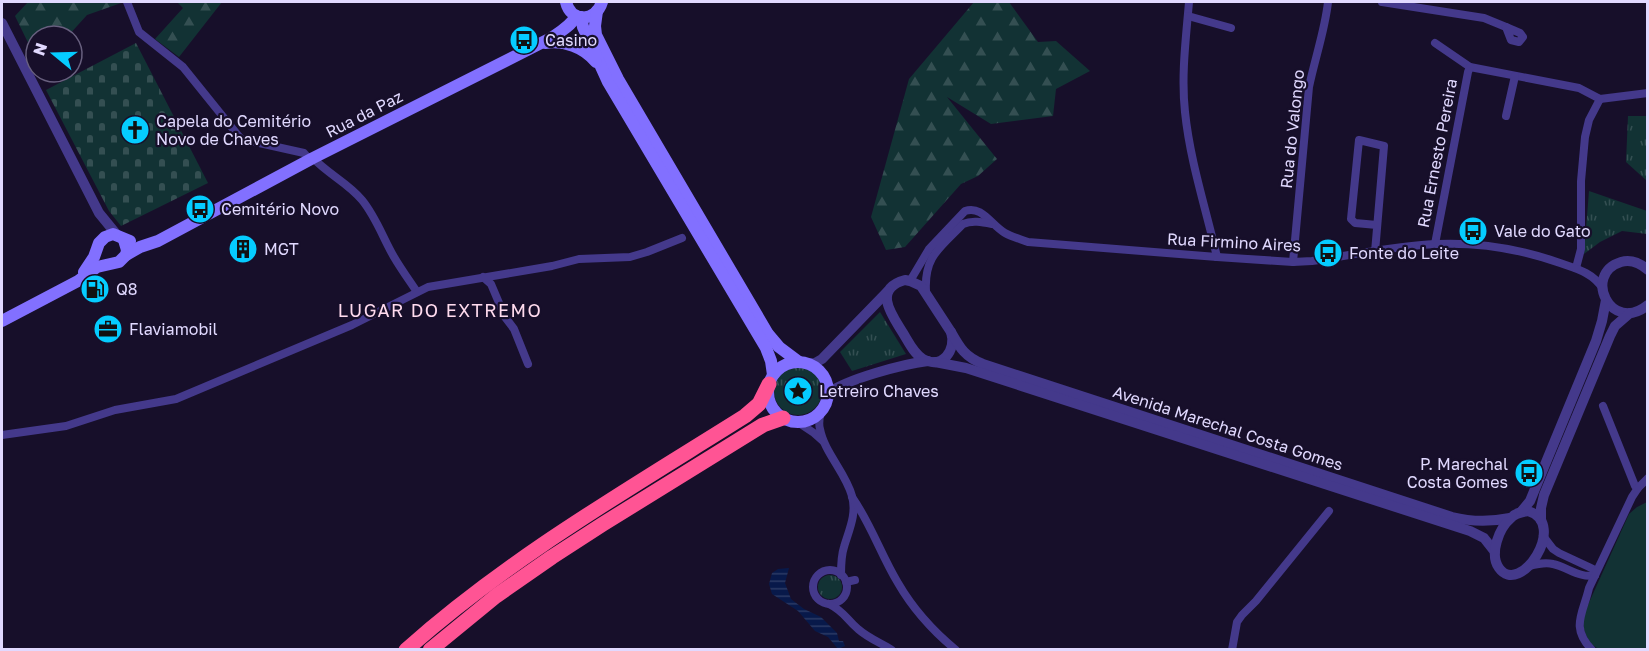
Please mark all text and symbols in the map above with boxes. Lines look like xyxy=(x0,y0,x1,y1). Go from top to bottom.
north arrow xyxy=(24,24,84,84)
bus stop icon: Casino xyxy=(508,24,540,56)
place label: Casino xyxy=(545,30,597,50)
text: N xyxy=(28,40,51,58)
street label: Rua do Valongo xyxy=(1276,69,1308,189)
street label: Rua Ernesto Pereira xyxy=(1413,77,1461,229)
street label: Rua da Paz xyxy=(322,86,406,142)
place label: Capela do Cemitério Novo de Chaves xyxy=(156,111,311,149)
church icon: Capela do Cemitério Novo de Chaves xyxy=(119,114,151,146)
bus stop icon: Cemitério Novo xyxy=(184,193,216,225)
place label: Cemitério Novo xyxy=(221,199,339,219)
bus stop icon: Vale do Gato xyxy=(1457,215,1489,247)
place label: Vale do Gato xyxy=(1494,221,1591,241)
street label: Rua Firmino Aires xyxy=(1167,229,1301,255)
building icon: MGT xyxy=(227,233,259,265)
bus stop icon: Fonte do Leite xyxy=(1312,237,1344,269)
place label: MGT xyxy=(264,239,299,259)
place label: Fonte do Leite xyxy=(1349,243,1459,263)
fuel station icon: Q8 xyxy=(79,273,111,305)
place label: Q8 xyxy=(116,279,138,299)
district label: LUGAR DO EXTREMO xyxy=(338,299,542,321)
office icon: Flaviamobil xyxy=(92,313,124,345)
place label: Flaviamobil xyxy=(129,319,218,339)
place icon: Letreiro Chaves xyxy=(782,375,814,407)
place label: Letreiro Chaves xyxy=(819,381,939,401)
street label: Avenida Marechal Costa Gomes xyxy=(1110,381,1346,475)
place label: P. Marechal Costa Gomes xyxy=(1407,454,1508,492)
bus stop icon: P. Marechal Costa Gomes xyxy=(1513,457,1545,489)

